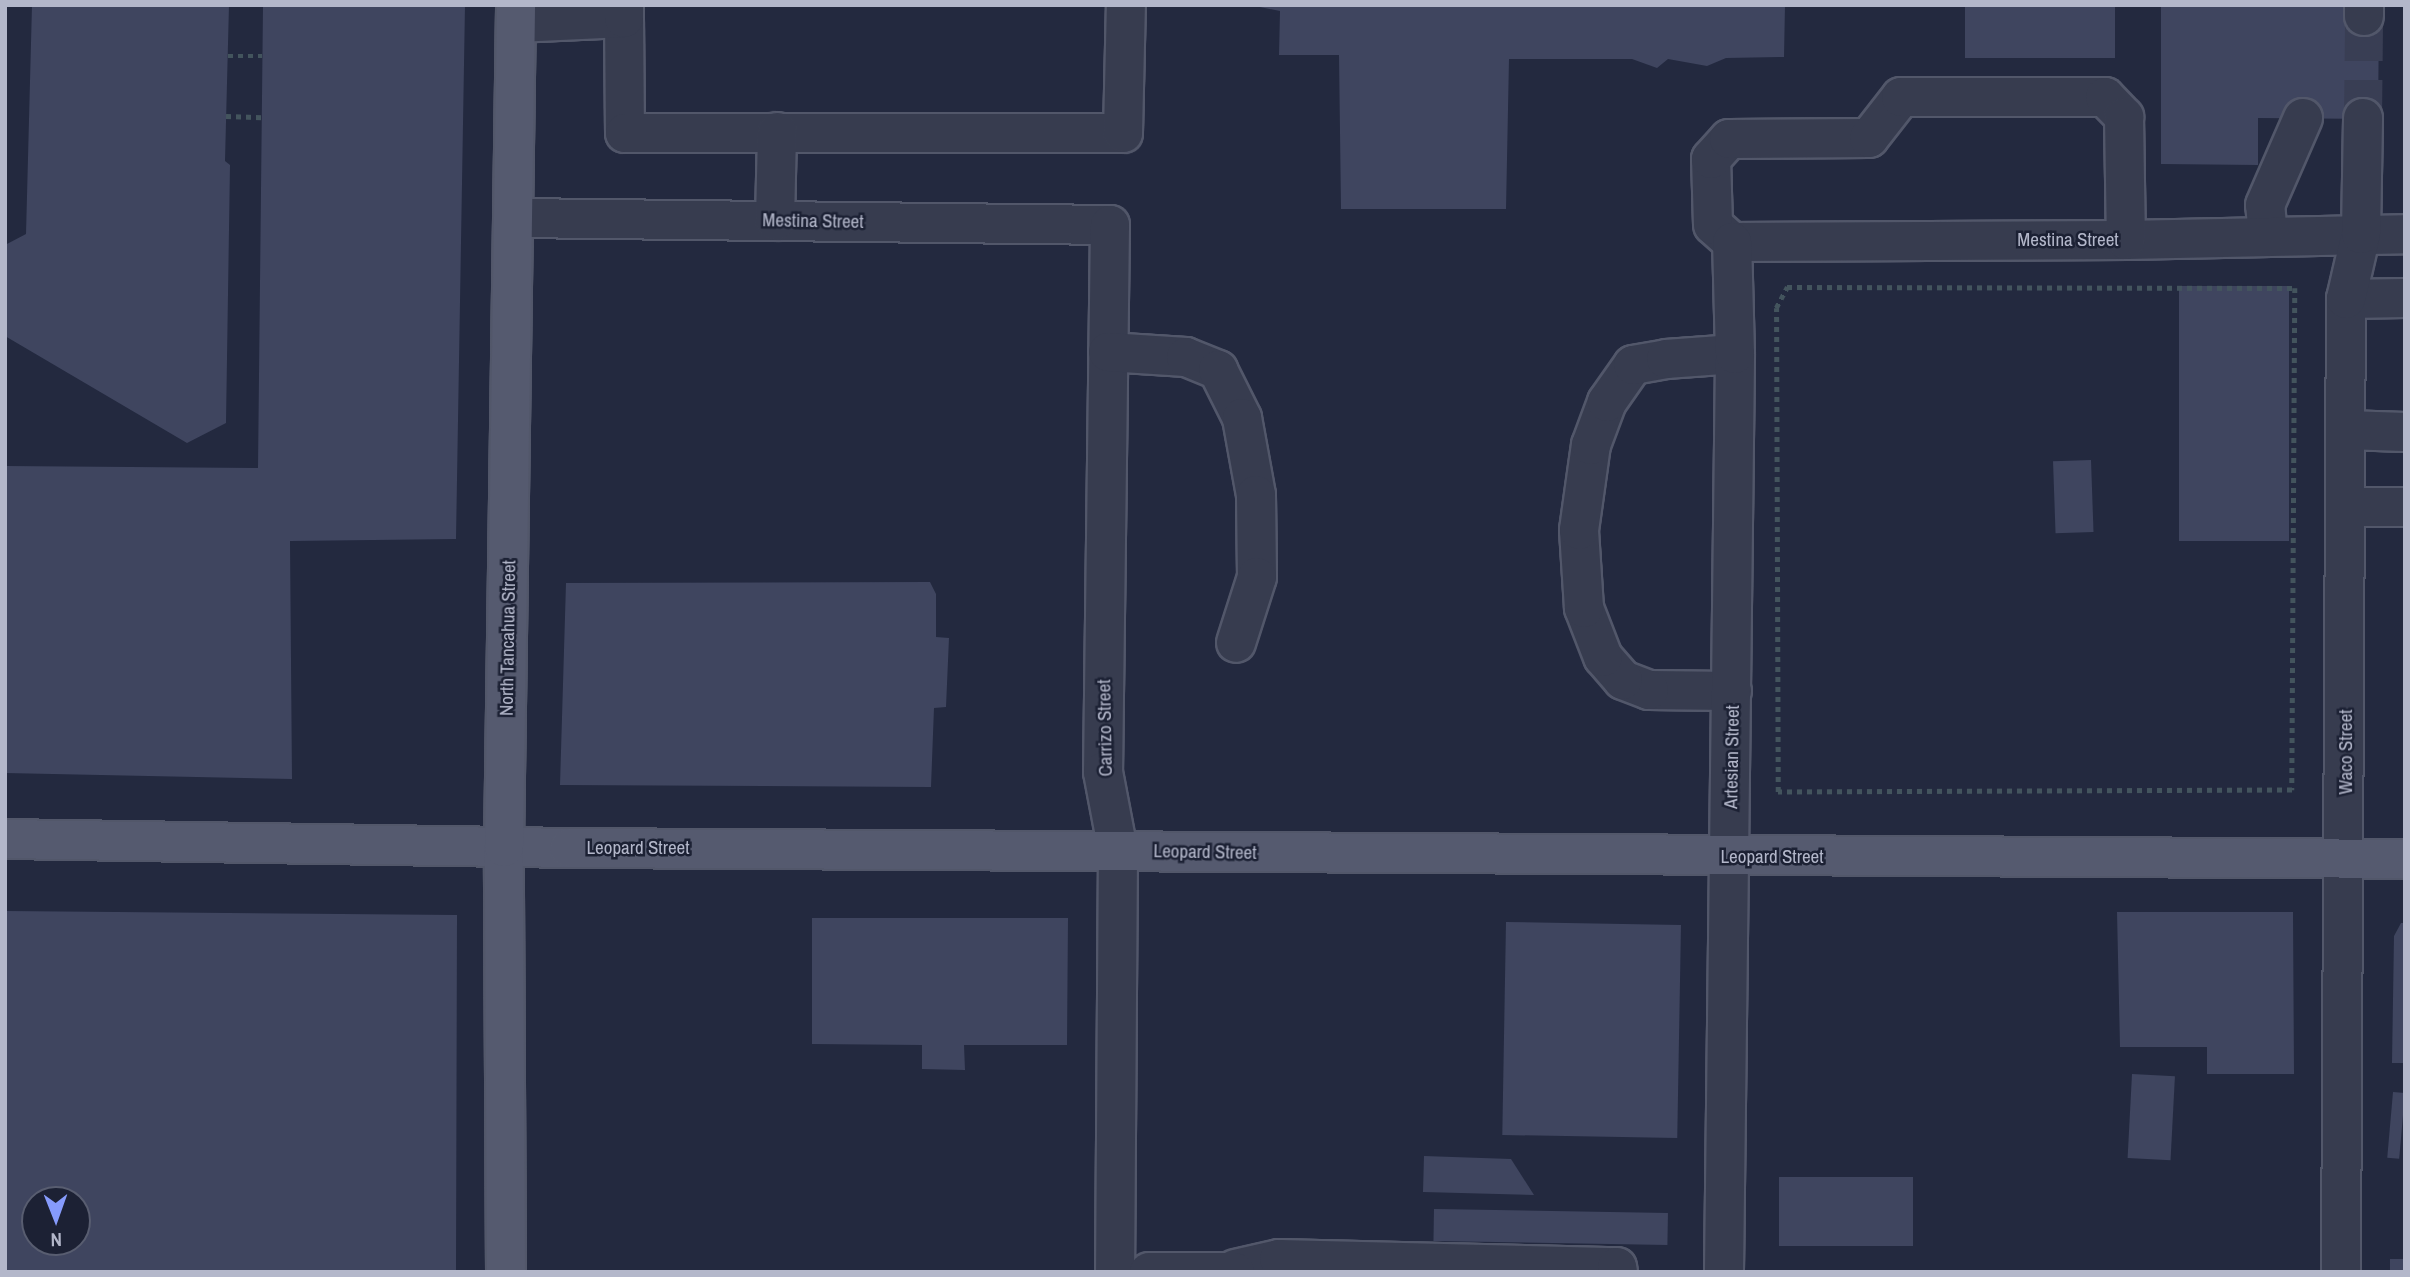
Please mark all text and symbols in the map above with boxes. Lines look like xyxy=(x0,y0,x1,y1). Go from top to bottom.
street label: Mestina Street xyxy=(762,209,864,233)
street label: Mestina Street xyxy=(2017,229,2119,251)
street label: North Tancahua Street xyxy=(495,560,521,716)
street label: Carrizo Street xyxy=(1093,679,1117,777)
street label: Artesian Street xyxy=(1720,705,1744,809)
street label: Waco Street xyxy=(2335,709,2357,795)
street label: Leopard Street xyxy=(586,837,690,859)
street label: Leopard Street xyxy=(1153,840,1257,864)
street label: Leopard Street xyxy=(1720,846,1824,868)
north arrow xyxy=(21,1186,91,1256)
text: N xyxy=(50,1227,62,1253)

